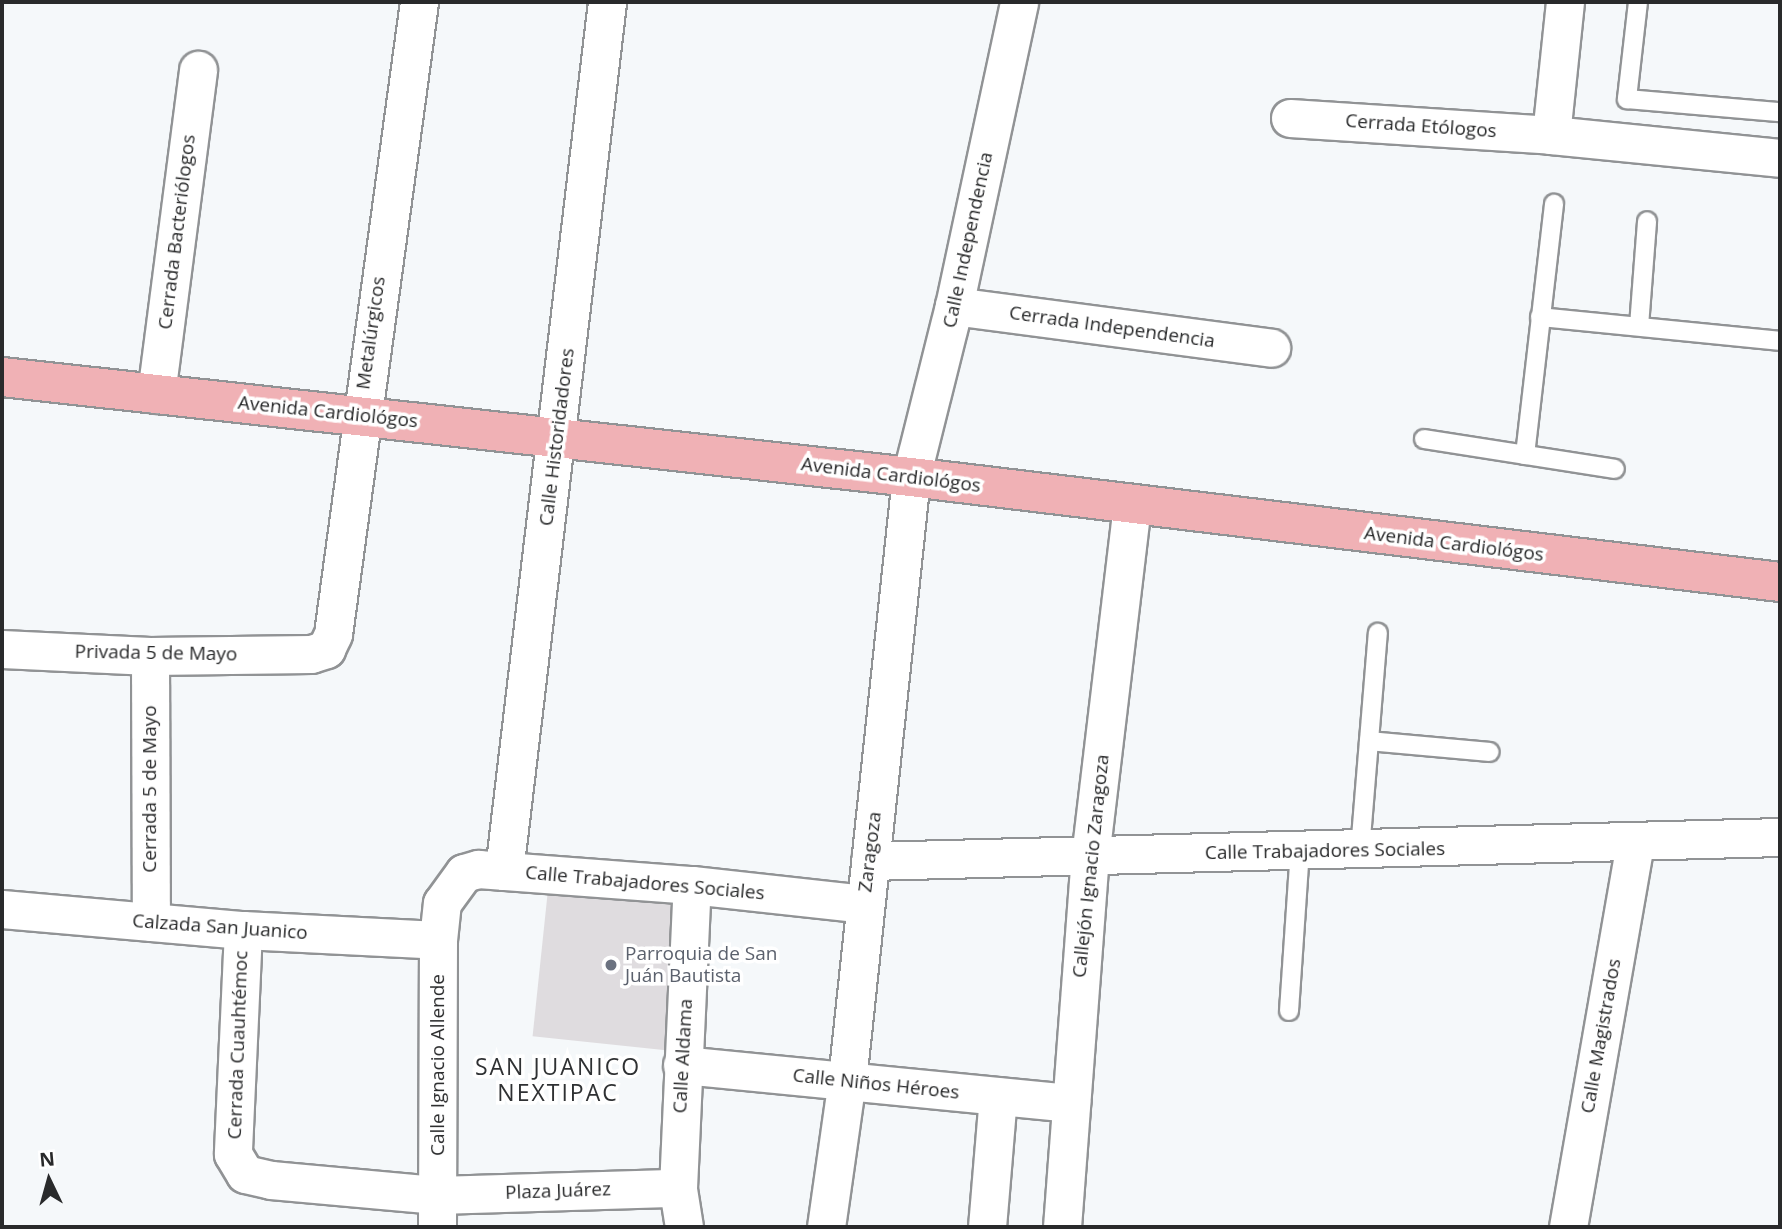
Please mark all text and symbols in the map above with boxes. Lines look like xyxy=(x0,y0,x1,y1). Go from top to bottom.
street label: Cerrada Etólogos xyxy=(1345,109,1497,143)
street label: Cerrada Bacteriólogos xyxy=(154,133,200,331)
street label: Calle Independencia xyxy=(938,150,998,330)
street label: Metalúrgicos xyxy=(352,275,390,391)
street label: Cerrada Independencia xyxy=(1008,301,1216,353)
street label: Calle Historidadores xyxy=(535,347,579,527)
street label: Avenida Cardiológos xyxy=(237,391,419,433)
street label: Avenida Cardiológos xyxy=(800,453,982,497)
street label: Avenida Cardiológos xyxy=(1363,522,1545,566)
street label: Privada 5 de Mayo xyxy=(74,640,238,666)
street label: Cerrada 5 de Mayo xyxy=(139,705,161,873)
street label: Callejón Ignacio Zaragoza xyxy=(1068,753,1114,979)
street label: Zaragoza xyxy=(854,810,886,894)
street label: Calle Trabajadores Sociales xyxy=(1205,838,1445,864)
street label: Calle Trabajadores Sociales xyxy=(524,861,766,905)
street label: Calzada San Juanico xyxy=(132,909,308,945)
place label: Parroquia de San Juán Bautista xyxy=(625,943,777,987)
street label: Cerrada Cuauhtémoc xyxy=(223,950,253,1140)
marker: Parroquia de San Juán Bautista xyxy=(603,957,619,973)
street label: Calle Magistrados xyxy=(1576,957,1626,1115)
street label: Calle Ignacio Allende xyxy=(427,974,449,1156)
street label: Calle Aldama xyxy=(669,998,697,1114)
district label: SAN JUANICO NEXTIPAC xyxy=(476,1052,640,1106)
street label: Calle Niños Héroes xyxy=(792,1064,960,1104)
north arrow xyxy=(14,1145,84,1215)
text: N xyxy=(38,1145,56,1173)
street label: Plaza Juárez xyxy=(505,1178,611,1204)

